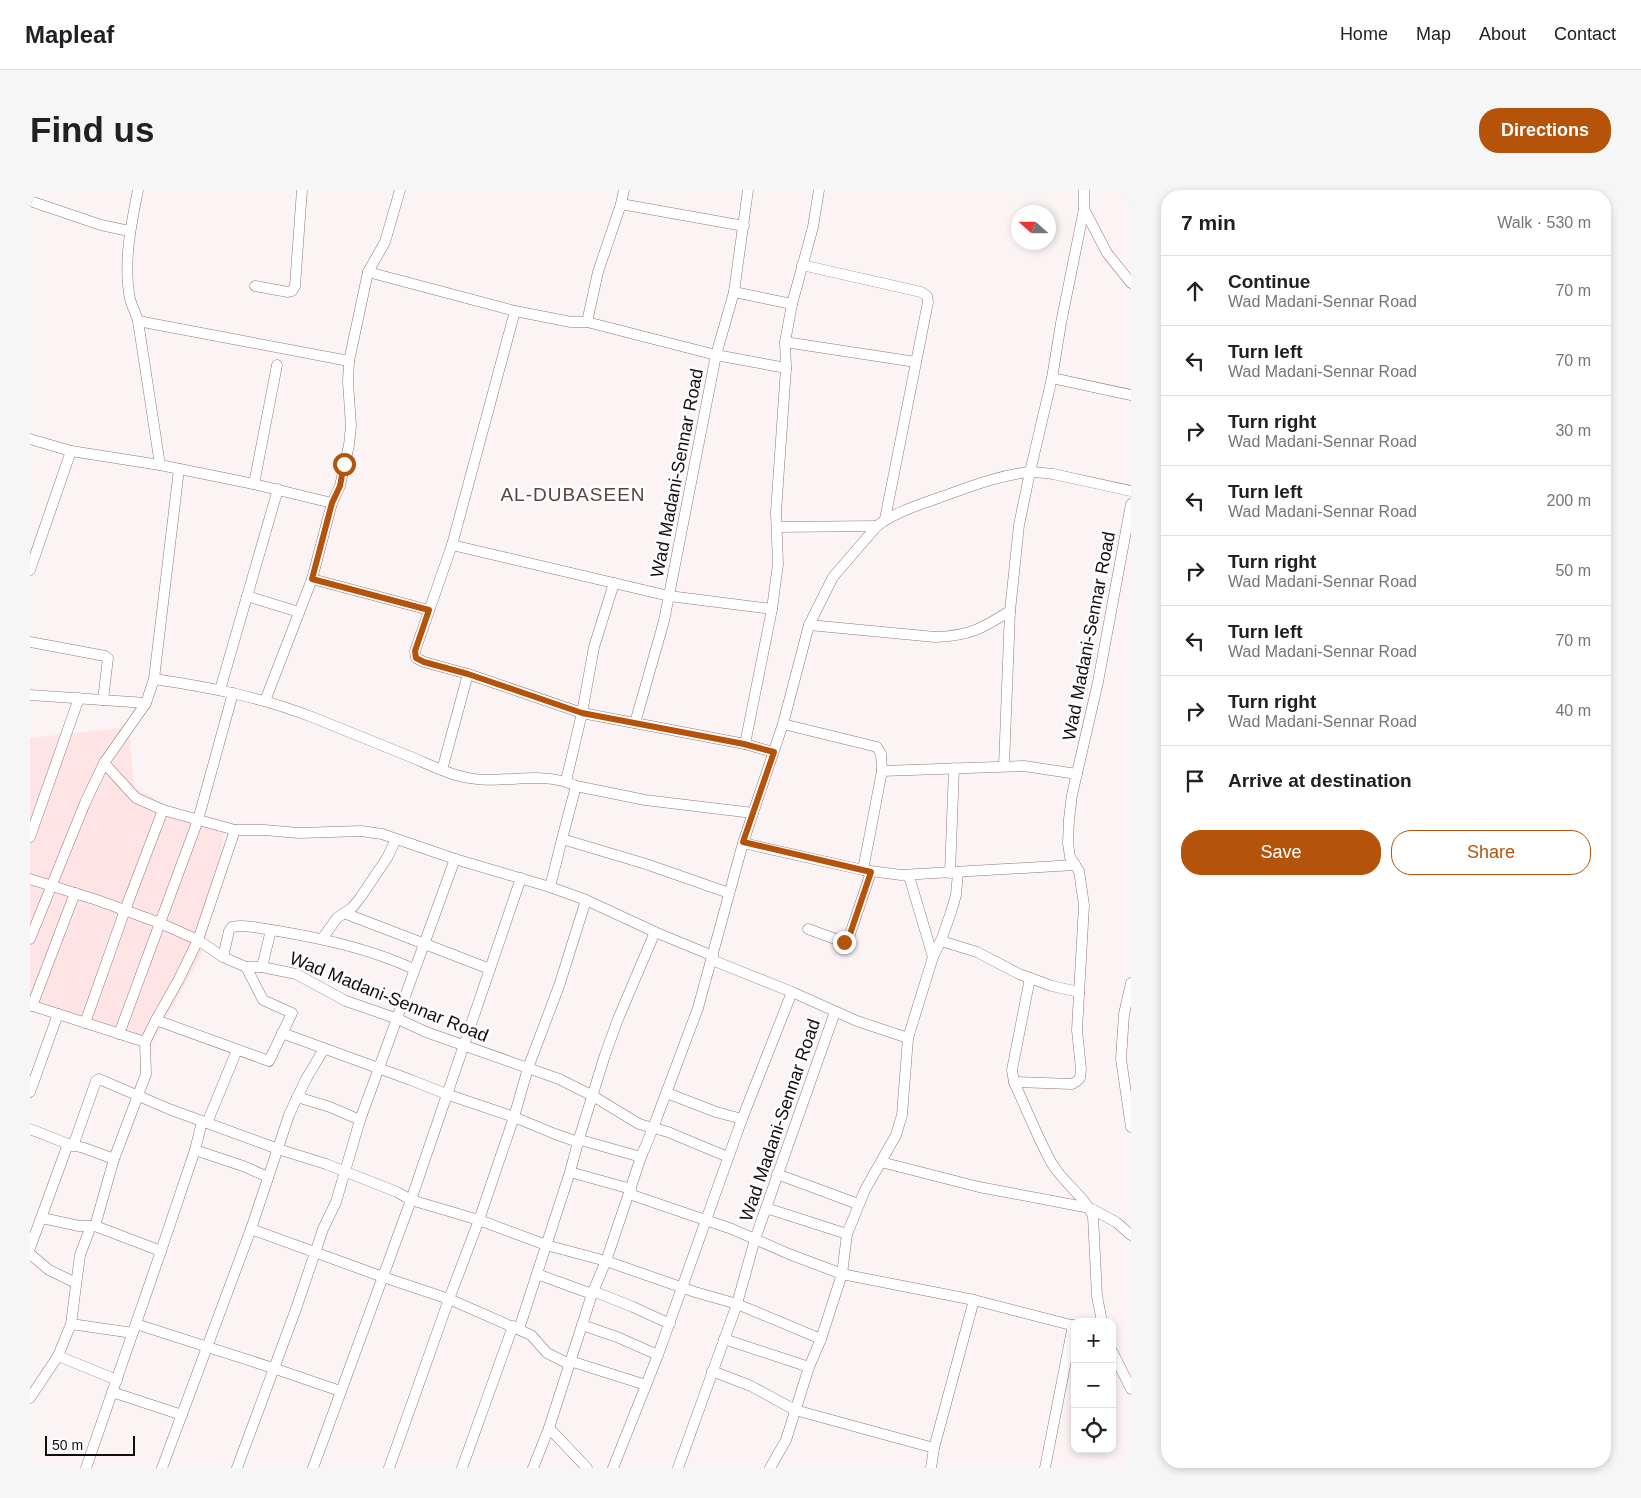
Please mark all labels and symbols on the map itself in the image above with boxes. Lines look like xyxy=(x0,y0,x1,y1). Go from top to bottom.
north arrow xyxy=(1011,205,1056,250)
street label: Wad Madani-Sennar Road xyxy=(647,367,707,579)
route start xyxy=(333,453,356,476)
district label: AL-DUBASEEN xyxy=(500,484,646,505)
street label: Wad Madani-Sennar Road xyxy=(1059,530,1119,742)
route end xyxy=(833,931,856,954)
street label: Wad Madani-Sennar Road xyxy=(287,948,491,1046)
street label: Wad Madani-Sennar Road xyxy=(736,1016,824,1224)
scale bar xyxy=(45,1433,135,1456)

